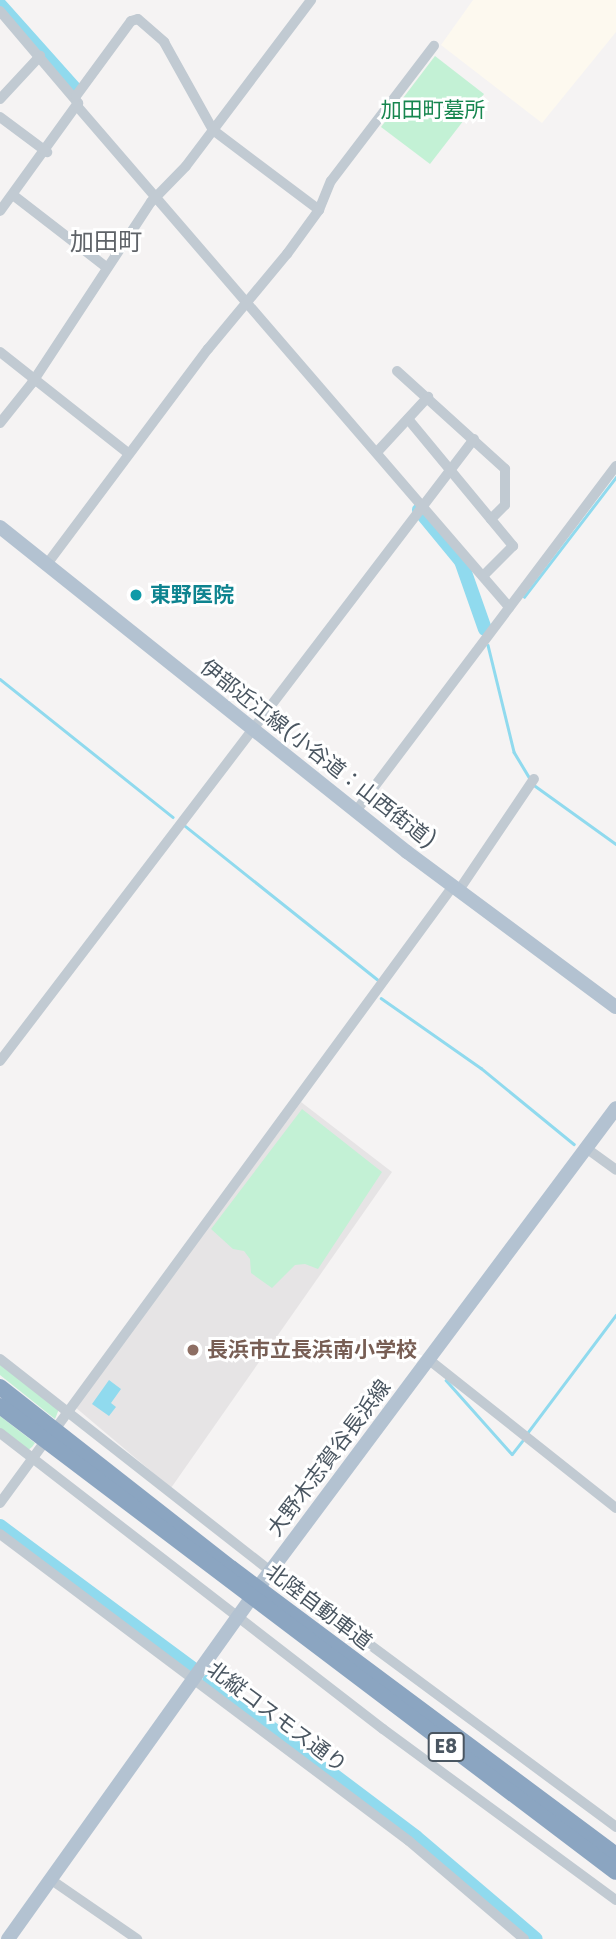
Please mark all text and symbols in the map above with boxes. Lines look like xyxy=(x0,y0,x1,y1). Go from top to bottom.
park label: 加田町墓所 xyxy=(381,97,485,123)
district label: 加田町 xyxy=(70,228,142,256)
place label: 東野医院 xyxy=(150,582,234,608)
marker: 東野医院 xyxy=(128,587,144,603)
street label: 伊部近江線(小谷道：山西街道) xyxy=(195,654,441,854)
place label: 長浜市立長浜南小学校 xyxy=(207,1337,417,1363)
marker: 長浜市立長浜南小学校 xyxy=(185,1342,201,1358)
street label: 大野木志賀谷長浜線 xyxy=(262,1375,396,1541)
street label: 北陸自動車道 xyxy=(261,1559,377,1655)
street label: 北縦コスモス通り xyxy=(202,1656,352,1778)
road number: E8 xyxy=(427,1732,465,1763)

